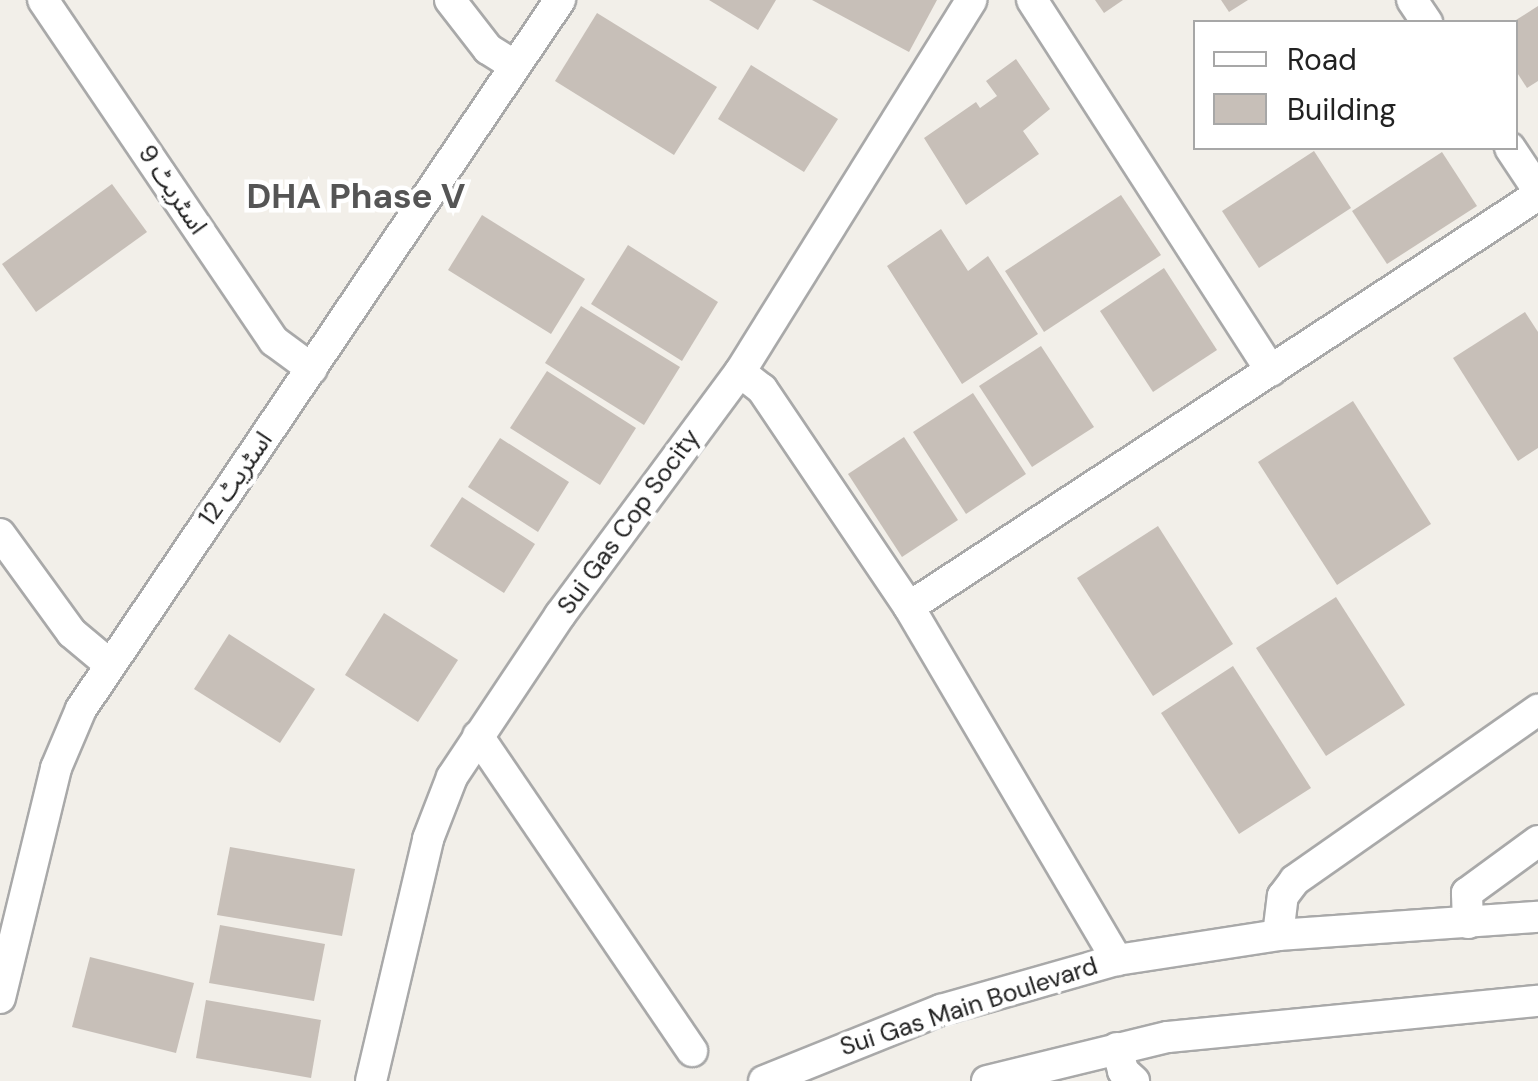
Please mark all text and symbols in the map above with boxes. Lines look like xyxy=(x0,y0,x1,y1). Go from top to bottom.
legend xyxy=(1193,20,1518,150)
text: Road xyxy=(1287,40,1357,79)
text: Building xyxy=(1287,90,1396,129)
street label: اسٹریٹ 9 xyxy=(131,140,213,240)
district label: DHA Phase V xyxy=(246,175,466,217)
street label: Sui Gas Cop Socity xyxy=(552,424,706,620)
street label: اسٹریٹ 12 xyxy=(193,426,279,532)
street label: Sui Gas Main Boulevard xyxy=(836,951,1102,1063)

